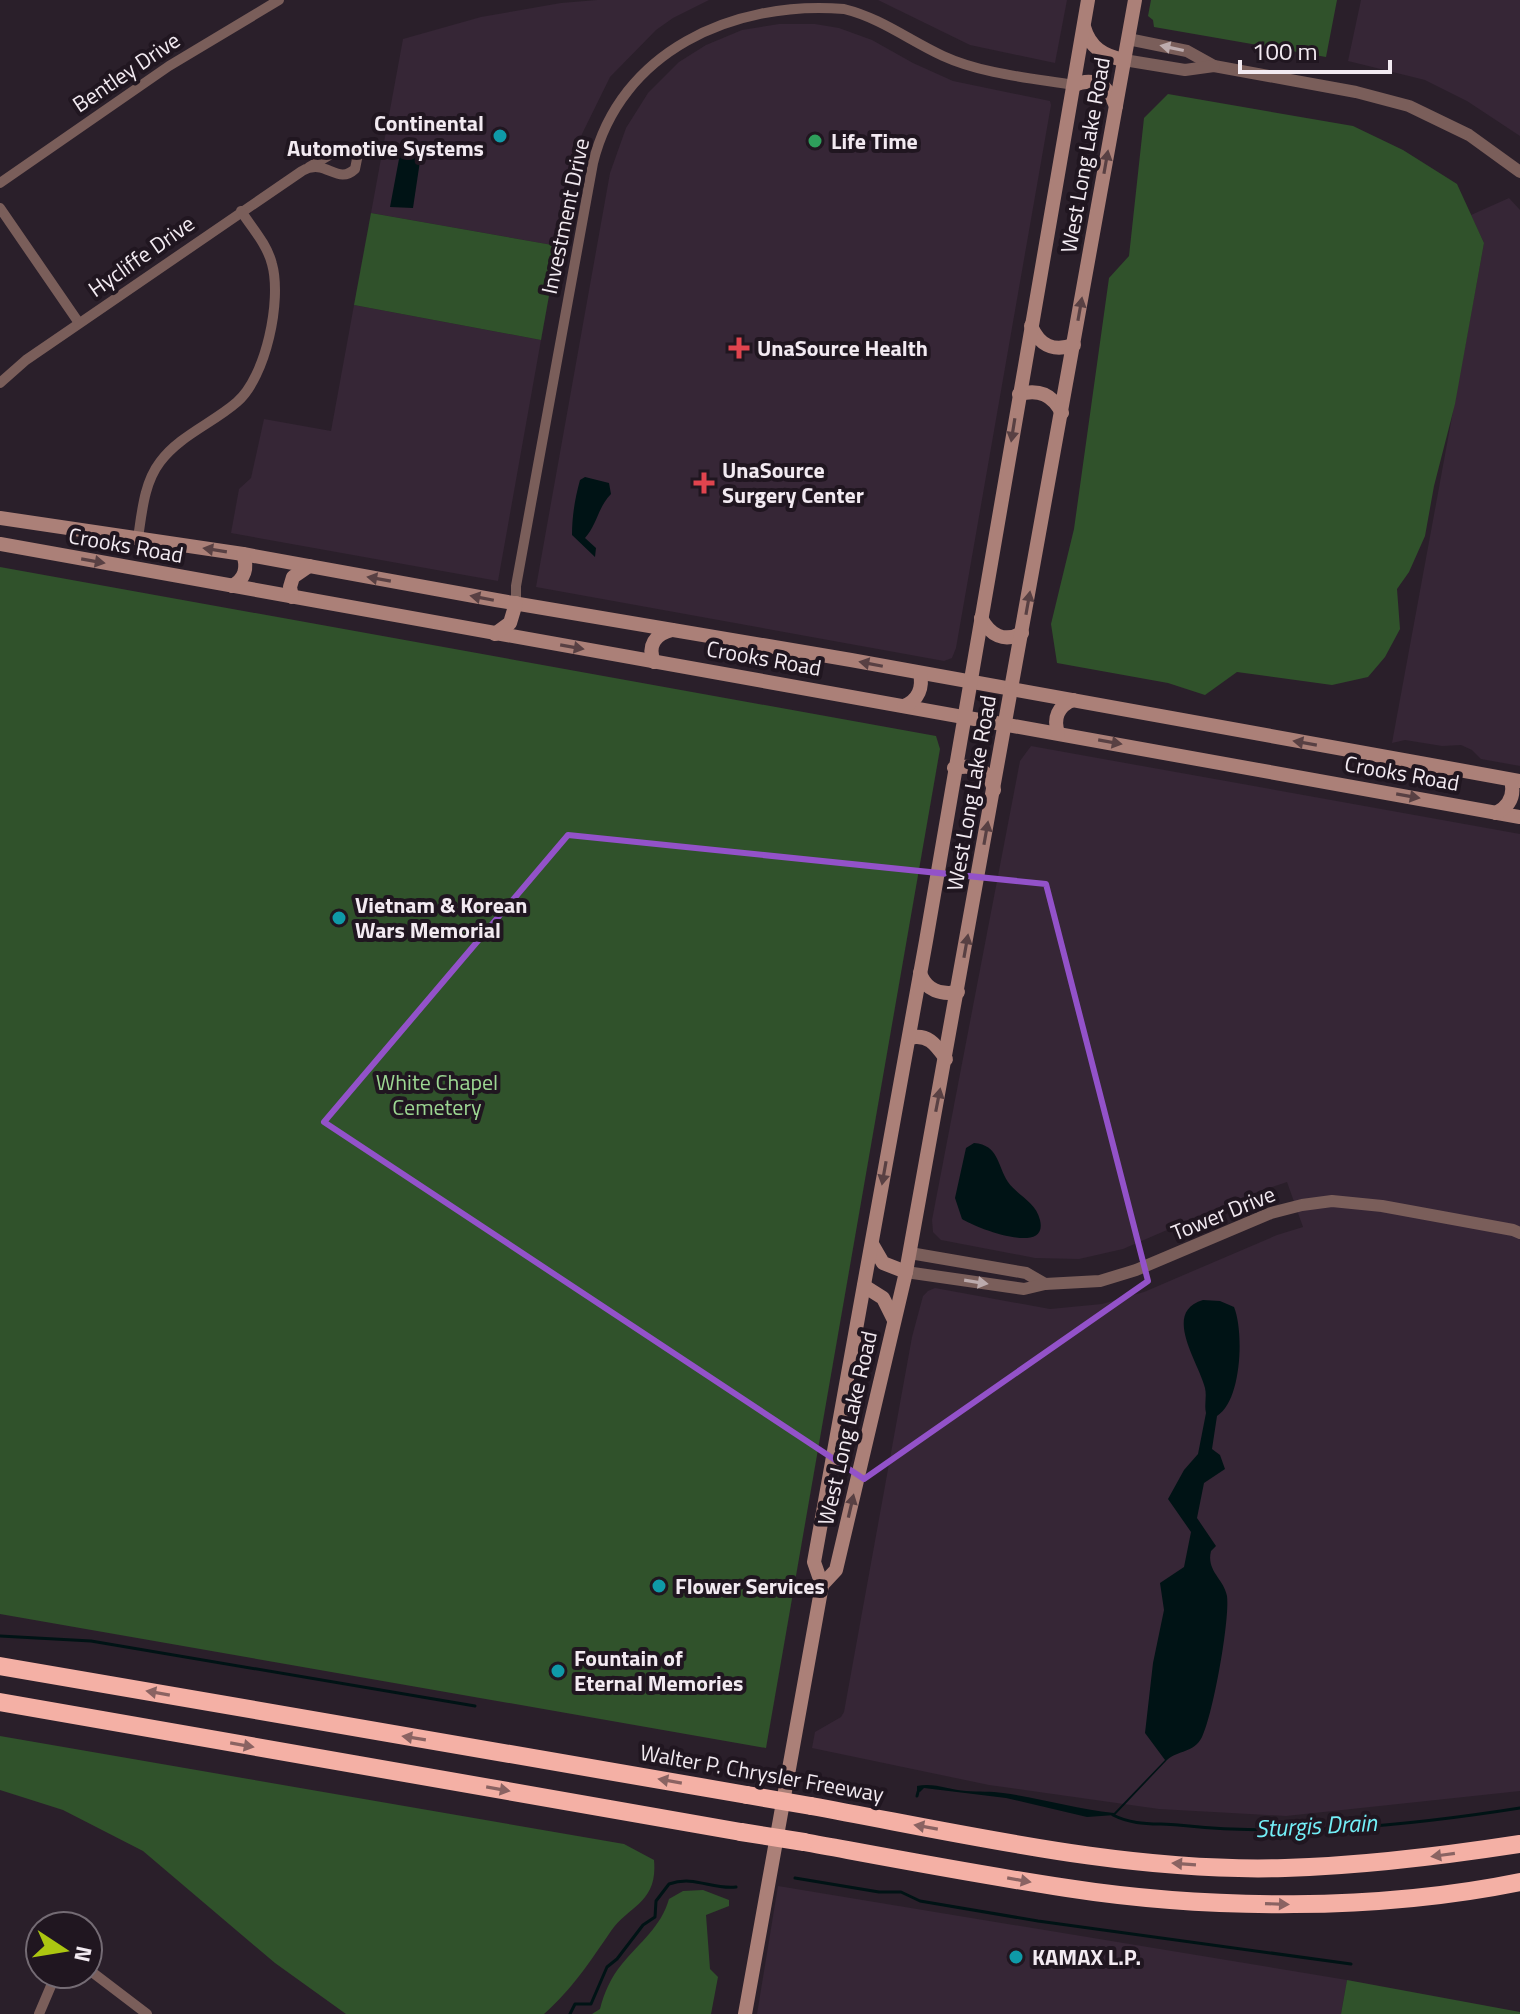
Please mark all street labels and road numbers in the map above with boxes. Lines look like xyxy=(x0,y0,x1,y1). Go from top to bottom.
street label: Bentley Drive xyxy=(65,23,187,121)
street label: West Long Lake Road xyxy=(1051,54,1119,256)
street label: Investment Drive xyxy=(532,135,598,297)
street label: Hycliffe Drive xyxy=(81,207,201,305)
street label: Crooks Road xyxy=(66,518,186,572)
street label: Crooks Road xyxy=(704,631,824,685)
street label: West Long Lake Road xyxy=(937,692,1005,894)
street label: Crooks Road xyxy=(1342,746,1462,800)
street label: Tower Drive xyxy=(1166,1177,1280,1249)
street label: West Long Lake Road xyxy=(808,1328,886,1528)
street label: Walter P. Chrysler Freeway xyxy=(637,1735,887,1811)

